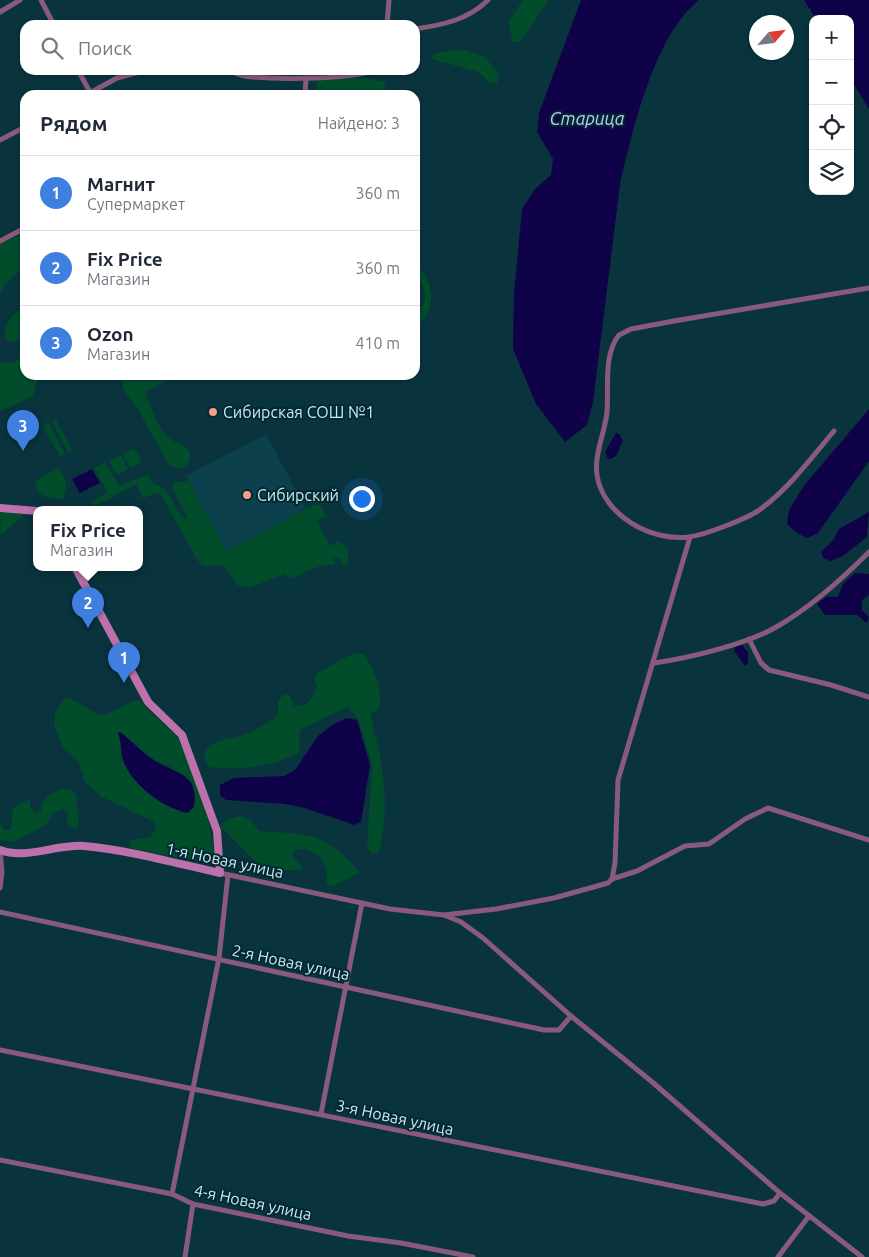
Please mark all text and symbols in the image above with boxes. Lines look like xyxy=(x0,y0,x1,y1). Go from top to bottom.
north arrow xyxy=(749,15,794,60)
map controls xyxy=(809,15,854,195)
button: + xyxy=(809,15,854,60)
search box xyxy=(20,20,420,75)
icon: search xyxy=(38,34,66,62)
text: Поиск xyxy=(78,37,132,59)
button: − xyxy=(809,60,854,105)
button: locate xyxy=(809,105,854,150)
water label: Старица xyxy=(549,108,625,128)
text: Рядом xyxy=(40,111,108,135)
text: Найдено: 3 xyxy=(318,114,400,132)
button: layers xyxy=(809,150,854,195)
text: Магнит xyxy=(87,173,155,195)
text: 1 xyxy=(51,184,61,202)
text: 360 m xyxy=(355,184,400,202)
text: Супермаркет xyxy=(87,195,185,213)
text: Fix Price xyxy=(87,248,163,270)
text: 2 xyxy=(51,259,61,277)
text: 360 m xyxy=(355,259,400,277)
text: Магазин xyxy=(87,270,150,288)
text: Ozon xyxy=(87,323,134,345)
text: 3 xyxy=(51,334,61,352)
text: 410 m xyxy=(355,334,400,352)
text: Магазин xyxy=(87,345,150,363)
place label: Сибирская СОШ №1 xyxy=(223,403,375,421)
marker: Сибирская СОШ №1 xyxy=(207,406,219,418)
pin: 3 xyxy=(7,410,39,451)
place label: Сибирский xyxy=(257,486,339,504)
your location xyxy=(349,486,375,512)
marker: Сибирский xyxy=(241,489,253,501)
popup xyxy=(33,506,143,571)
text: Fix Price xyxy=(50,519,126,541)
text: Магазин xyxy=(50,541,113,559)
pin: 2 xyxy=(72,587,104,628)
pin: 1 xyxy=(108,642,140,683)
street label: 1-я Новая улица xyxy=(165,839,285,881)
street label: 2-я Новая улица xyxy=(231,941,351,983)
street label: 3-я Новая улица xyxy=(335,1096,455,1138)
street label: 4-я Новая улица xyxy=(193,1181,313,1223)

